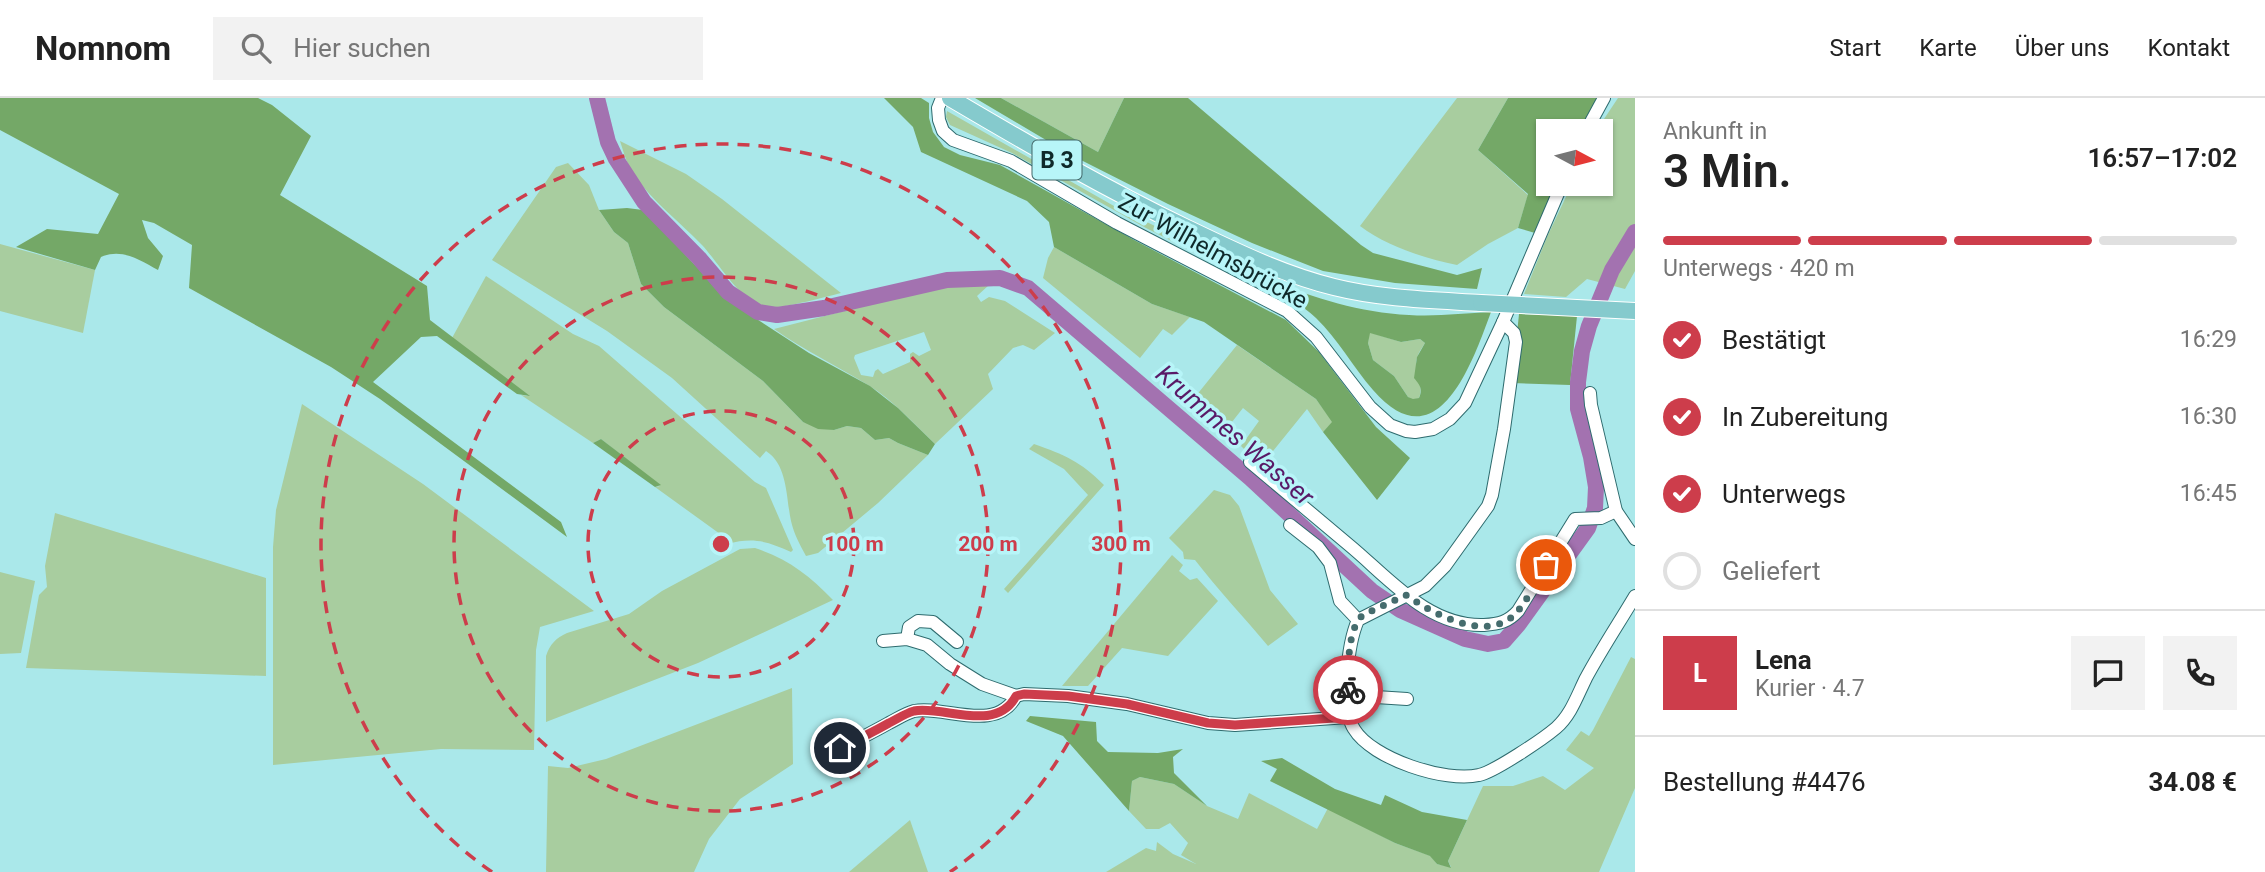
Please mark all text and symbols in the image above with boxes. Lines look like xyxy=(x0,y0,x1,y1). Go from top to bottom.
search box xyxy=(213,17,703,80)
text: Nomnom xyxy=(35,29,171,68)
icon: search xyxy=(237,29,275,67)
text: Hier suchen xyxy=(293,33,431,63)
text: Start xyxy=(1830,34,1881,62)
text: Karte xyxy=(1919,34,1977,62)
text: Über uns xyxy=(2015,34,2109,62)
text: Kontakt xyxy=(2147,34,2230,62)
text: Ankunft in xyxy=(1663,118,1767,145)
north arrow xyxy=(1536,119,1614,196)
map controls xyxy=(1536,119,1613,196)
road number: B 3 xyxy=(1032,141,1082,180)
text: 16:57–17:02 xyxy=(2087,143,2237,173)
text: 3 Min. xyxy=(1663,144,1792,198)
street label: Zur Wilhelmsbrücke xyxy=(1114,187,1312,315)
text: Unterwegs · 420 m xyxy=(1663,255,1855,282)
icon: check xyxy=(1663,321,1701,359)
text: Bestätigt xyxy=(1722,325,1826,355)
text: 16:29 xyxy=(2180,326,2237,353)
water label: Krummes Wasser xyxy=(1150,358,1321,513)
icon: check xyxy=(1663,398,1701,436)
text: In Zubereitung xyxy=(1722,402,1888,432)
text: 16:30 xyxy=(2180,403,2237,430)
icon: check xyxy=(1663,475,1701,513)
text: Unterwegs xyxy=(1722,479,1846,509)
text: 16:45 xyxy=(2180,480,2237,507)
centre of rings xyxy=(709,532,733,556)
text: 100 m xyxy=(824,532,884,556)
text: 200 m xyxy=(958,532,1018,556)
text: 300 m xyxy=(1091,532,1151,556)
pin xyxy=(1516,535,1576,595)
icon: bag xyxy=(1527,546,1565,584)
text: Geliefert xyxy=(1722,556,1820,586)
button: chat xyxy=(2071,636,2145,710)
button: phone xyxy=(2163,636,2237,710)
text: Lena xyxy=(1755,645,1812,675)
courier xyxy=(1313,655,1383,725)
text: L xyxy=(1693,658,1707,688)
icon: bike xyxy=(1329,671,1367,709)
text: Kurier · 4.7 xyxy=(1755,675,1865,702)
pin xyxy=(810,718,870,778)
icon: home xyxy=(821,729,859,767)
text: Bestellung #4476 xyxy=(1663,767,1866,797)
text: 34.08 € xyxy=(2148,767,2237,797)

